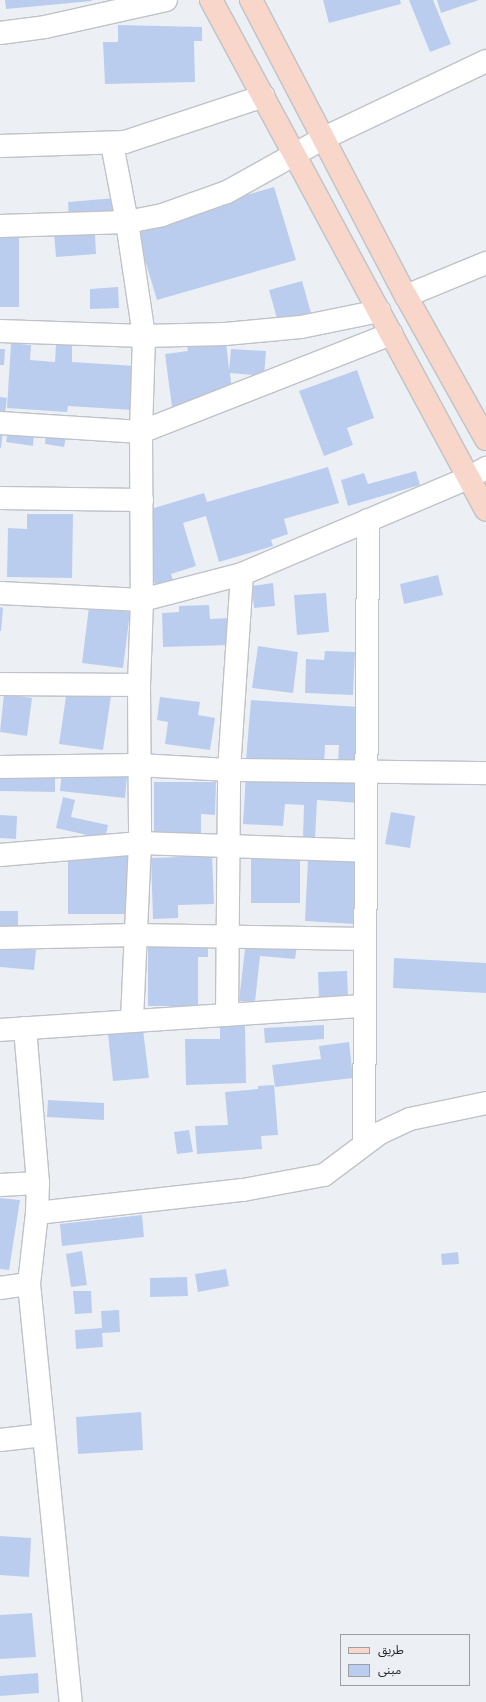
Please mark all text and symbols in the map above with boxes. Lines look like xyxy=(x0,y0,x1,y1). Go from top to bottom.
legend xyxy=(340,1634,470,1686)
text: طريق xyxy=(378,1642,404,1656)
text: مبنى xyxy=(378,1662,401,1676)

